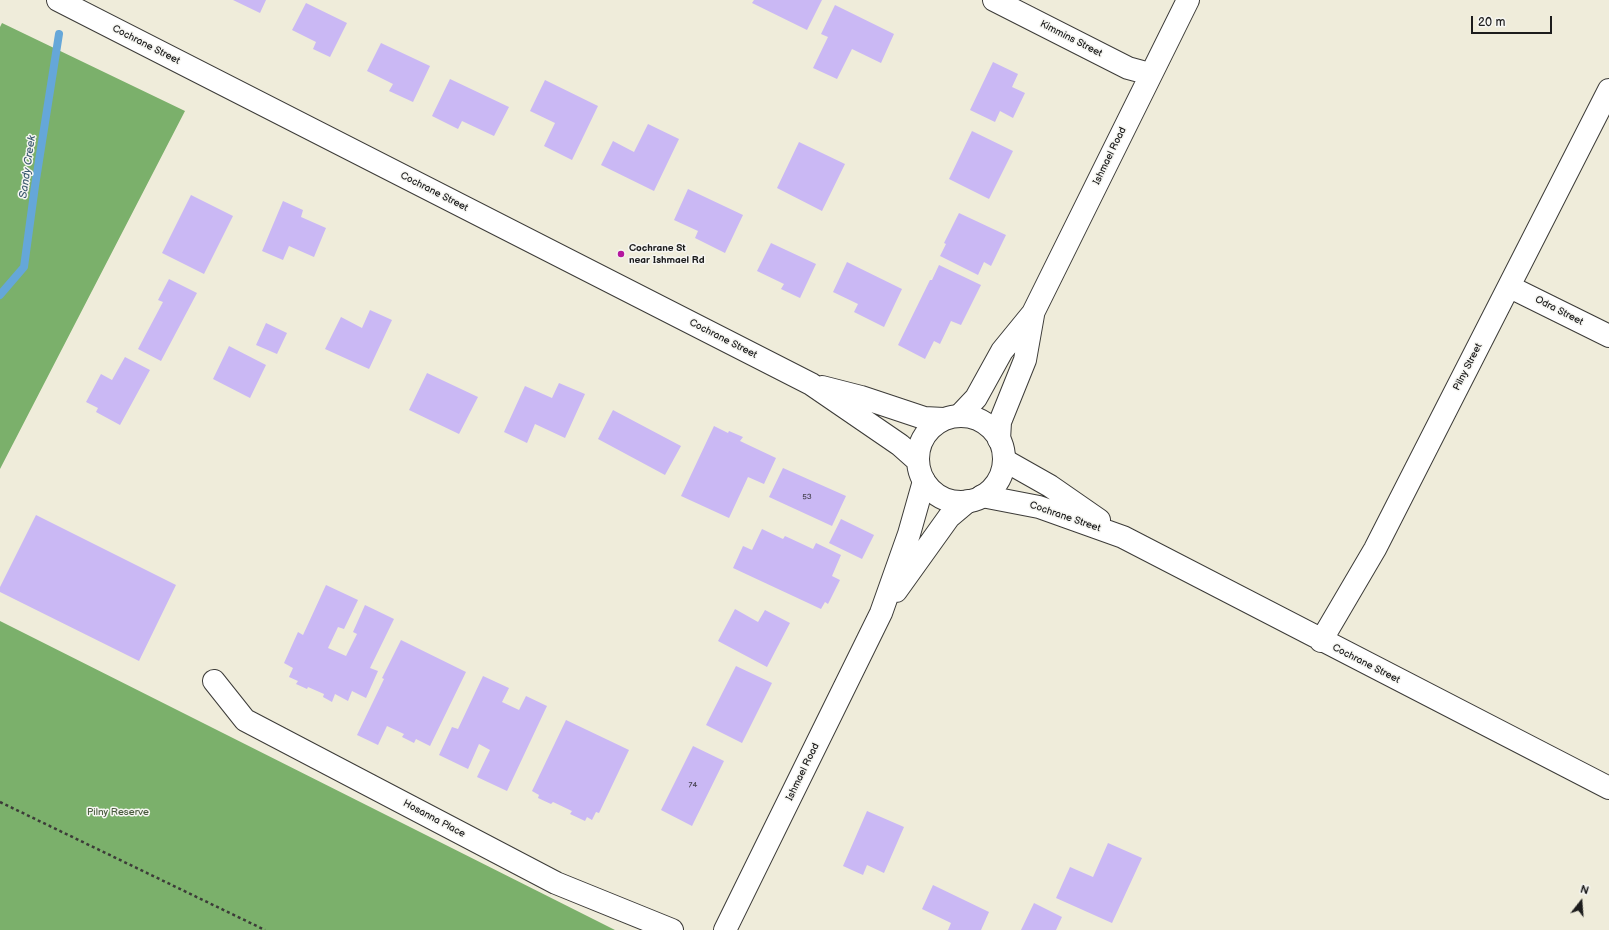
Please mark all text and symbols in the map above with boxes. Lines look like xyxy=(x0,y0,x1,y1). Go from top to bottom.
scale bar xyxy=(1473,8,1554,34)
text: 20 m xyxy=(1478,15,1505,30)
street label: Kimmins Street xyxy=(1038,18,1104,60)
street label: Cochrane Street xyxy=(110,23,182,67)
street label: Ishmael Road xyxy=(1091,125,1129,187)
water label: Sandy Creek xyxy=(17,135,39,199)
street label: Cochrane Street xyxy=(398,170,470,214)
place label: Cochrane St near Ishmael Rd xyxy=(629,242,704,266)
marker: Cochrane St near Ishmael Rd xyxy=(616,249,626,259)
street label: Odra Street xyxy=(1533,294,1585,328)
street label: Cochrane Street xyxy=(687,317,759,361)
street label: Pilny Street xyxy=(1451,341,1485,393)
house number: 53 xyxy=(802,492,812,502)
street label: Cochrane Street xyxy=(1028,499,1102,535)
street label: Cochrane Street xyxy=(1330,642,1402,686)
street label: Ishmael Road xyxy=(784,741,822,803)
house number: 74 xyxy=(689,780,697,790)
street label: Hosanna Place xyxy=(401,798,467,840)
park label: Pilny Reserve xyxy=(87,806,149,818)
north arrow xyxy=(1561,882,1601,922)
text: N xyxy=(1579,883,1590,897)

